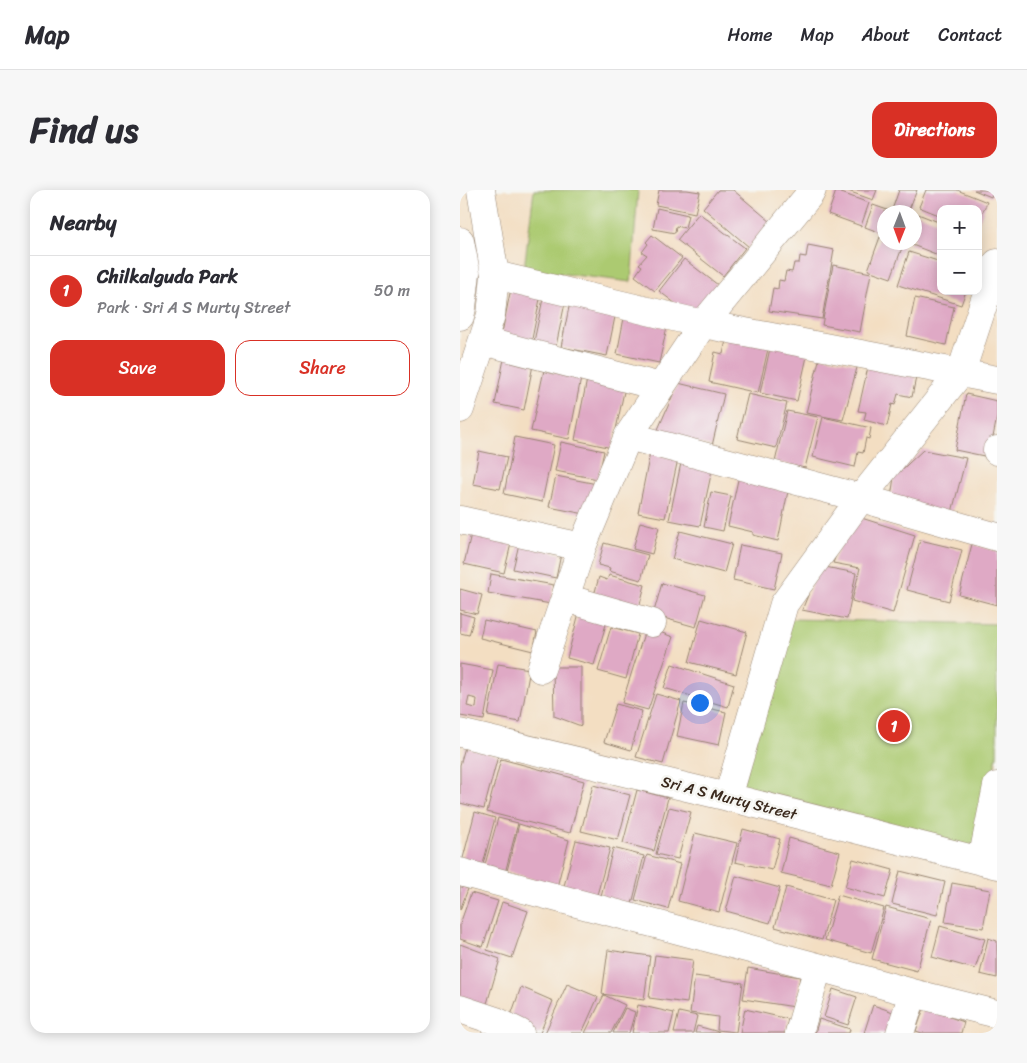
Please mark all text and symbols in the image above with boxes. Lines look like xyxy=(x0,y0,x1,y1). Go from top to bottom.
text: Map xyxy=(25,14,69,56)
text: Home xyxy=(728,19,773,51)
text: Map xyxy=(801,19,834,51)
text: About xyxy=(862,19,910,51)
text: Contact xyxy=(938,19,1002,51)
text: Find us xyxy=(30,99,138,161)
button: Directions xyxy=(872,102,997,158)
text: Nearby xyxy=(50,204,116,242)
north arrow xyxy=(877,205,922,250)
map controls xyxy=(937,205,982,295)
button: + xyxy=(937,205,982,250)
button: − xyxy=(937,250,982,295)
text: Chilkalguda Park xyxy=(97,260,238,293)
text: 1 xyxy=(63,276,69,305)
text: 50 m xyxy=(374,276,410,305)
text: Park · Sri A S Murty Street xyxy=(97,293,290,322)
button: Save xyxy=(50,340,225,396)
button: Share xyxy=(235,340,410,396)
your location xyxy=(687,690,713,716)
pin: 1 xyxy=(878,707,910,745)
street label: Sri A S Murty Street xyxy=(659,769,800,828)

